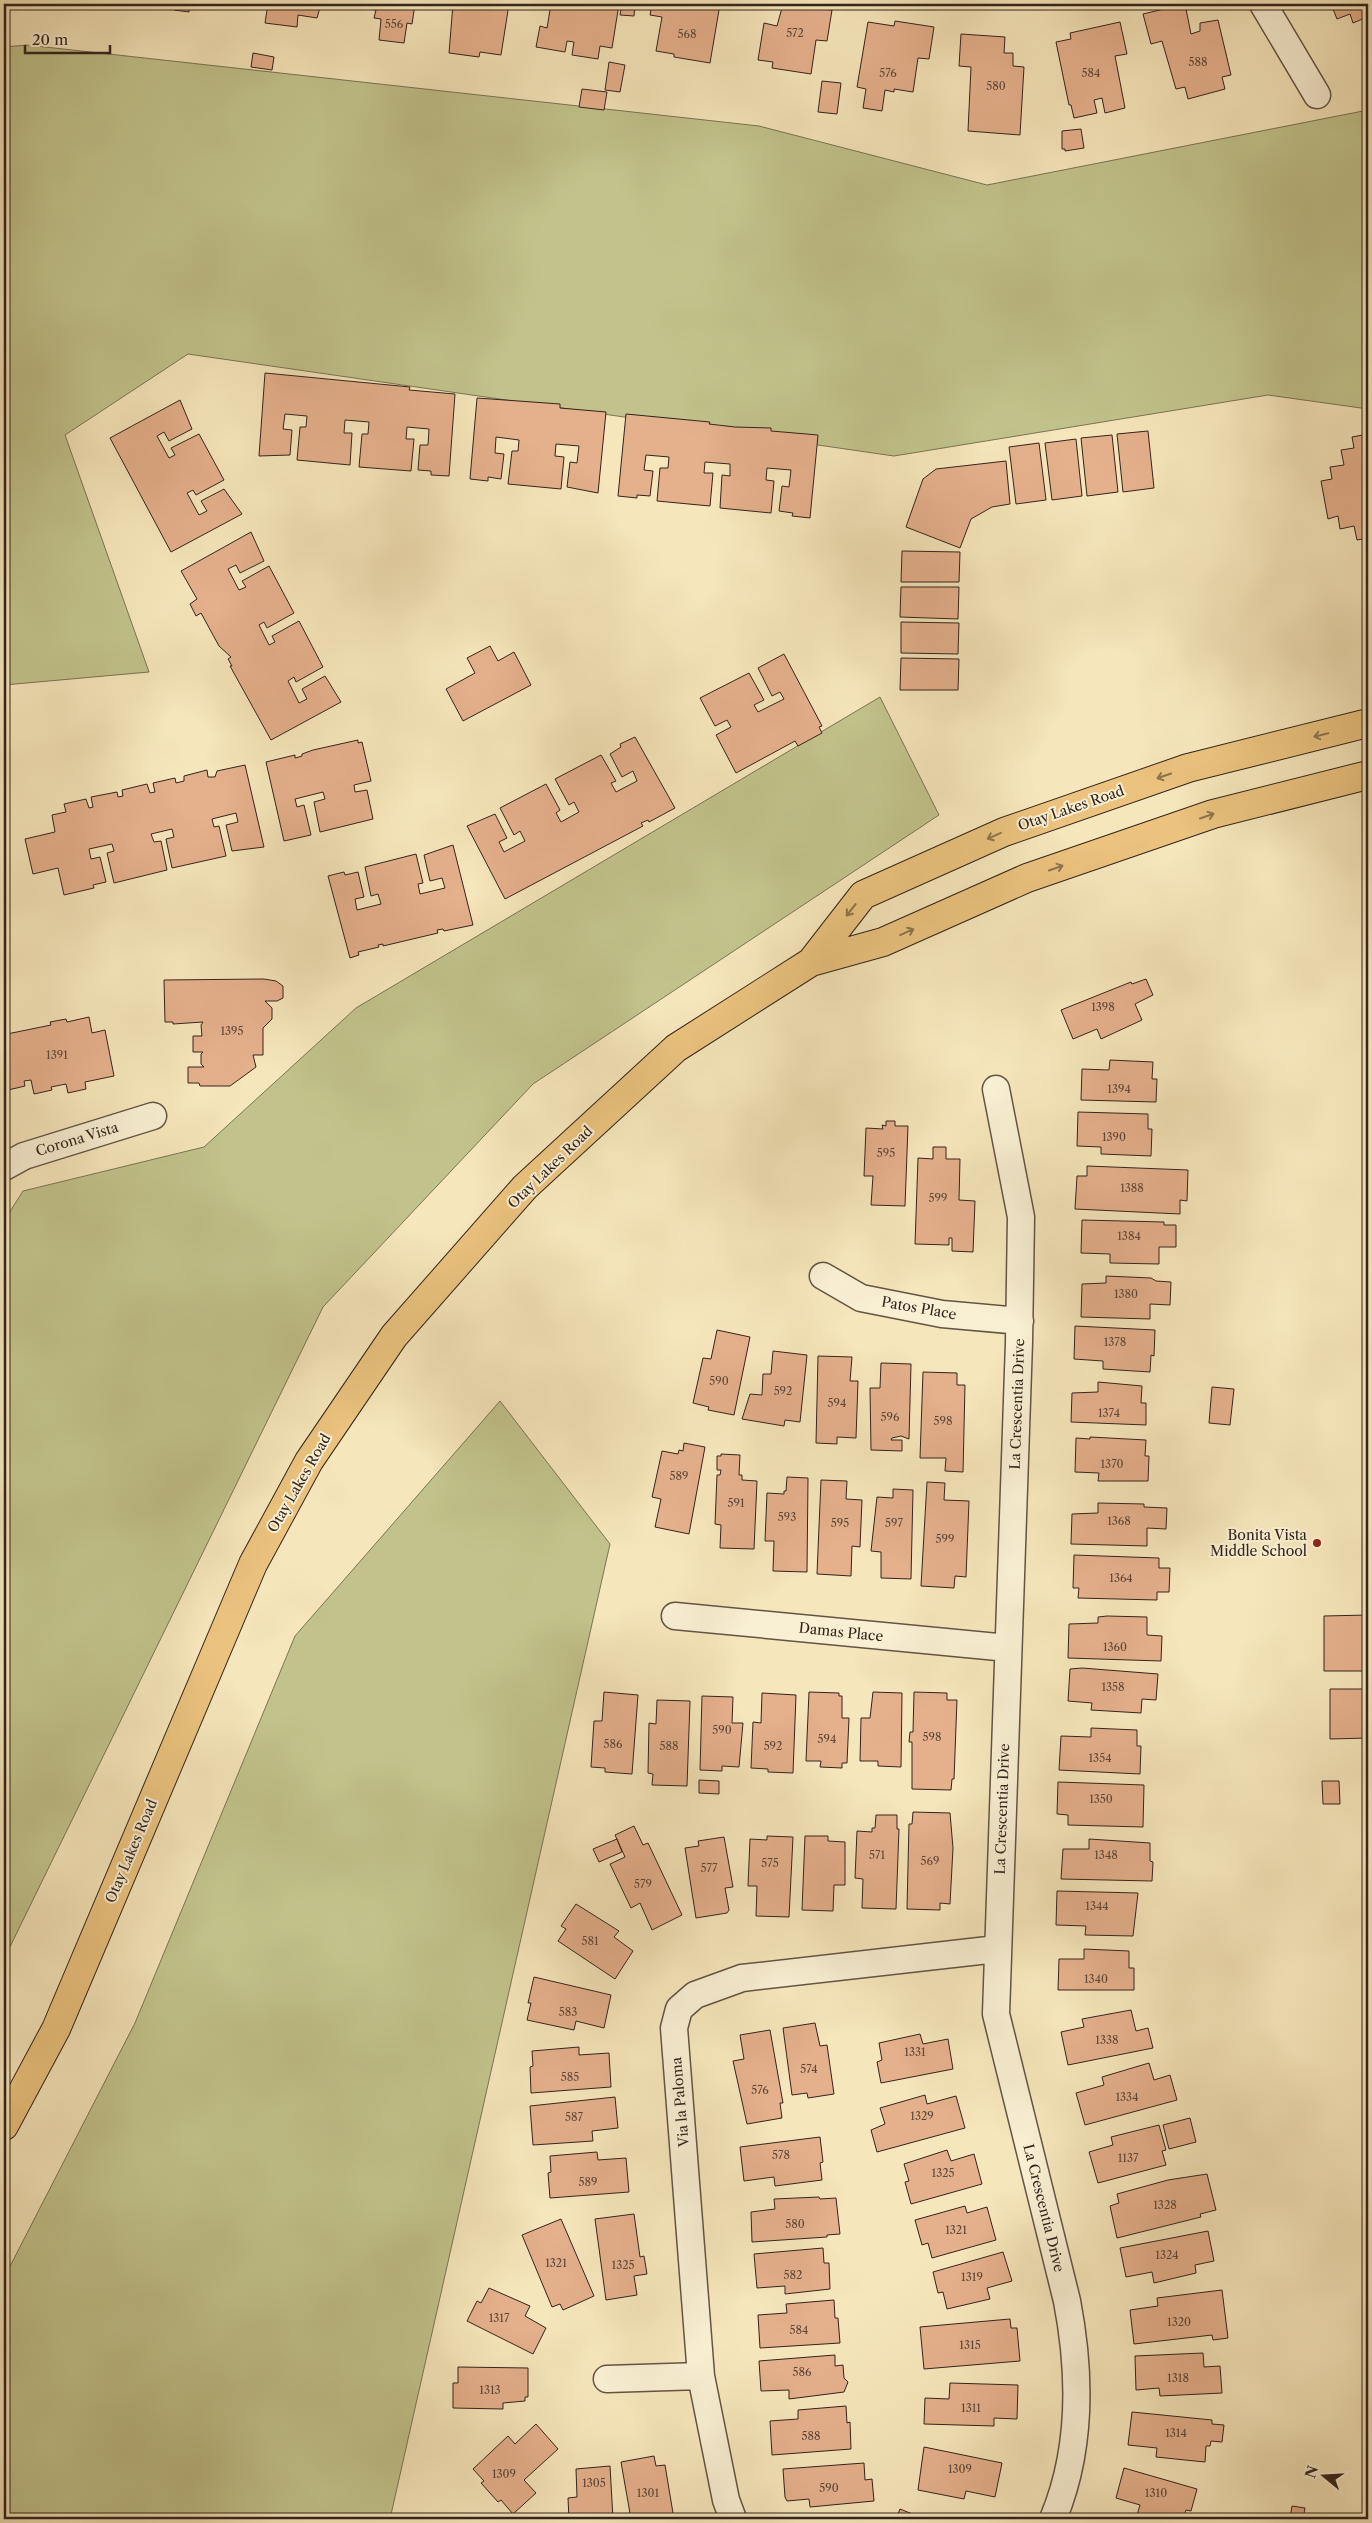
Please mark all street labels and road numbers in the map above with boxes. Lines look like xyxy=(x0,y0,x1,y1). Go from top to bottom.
street label: Otay Lakes Road xyxy=(1016,781,1127,835)
street label: Corona Vista xyxy=(33,1118,121,1160)
street label: Otay Lakes Road xyxy=(504,1122,597,1212)
street label: Patos Place xyxy=(880,1293,958,1323)
street label: La Crescentia Drive xyxy=(1006,1338,1028,1470)
street label: Otay Lakes Road xyxy=(263,1430,335,1536)
street label: Damas Place xyxy=(798,1619,884,1645)
street label: La Crescentia Drive xyxy=(991,1743,1013,1875)
street label: Otay Lakes Road xyxy=(101,1796,161,1906)
street label: Via la Paloma xyxy=(667,2056,693,2149)
street label: La Crescentia Drive xyxy=(1019,2142,1069,2274)

